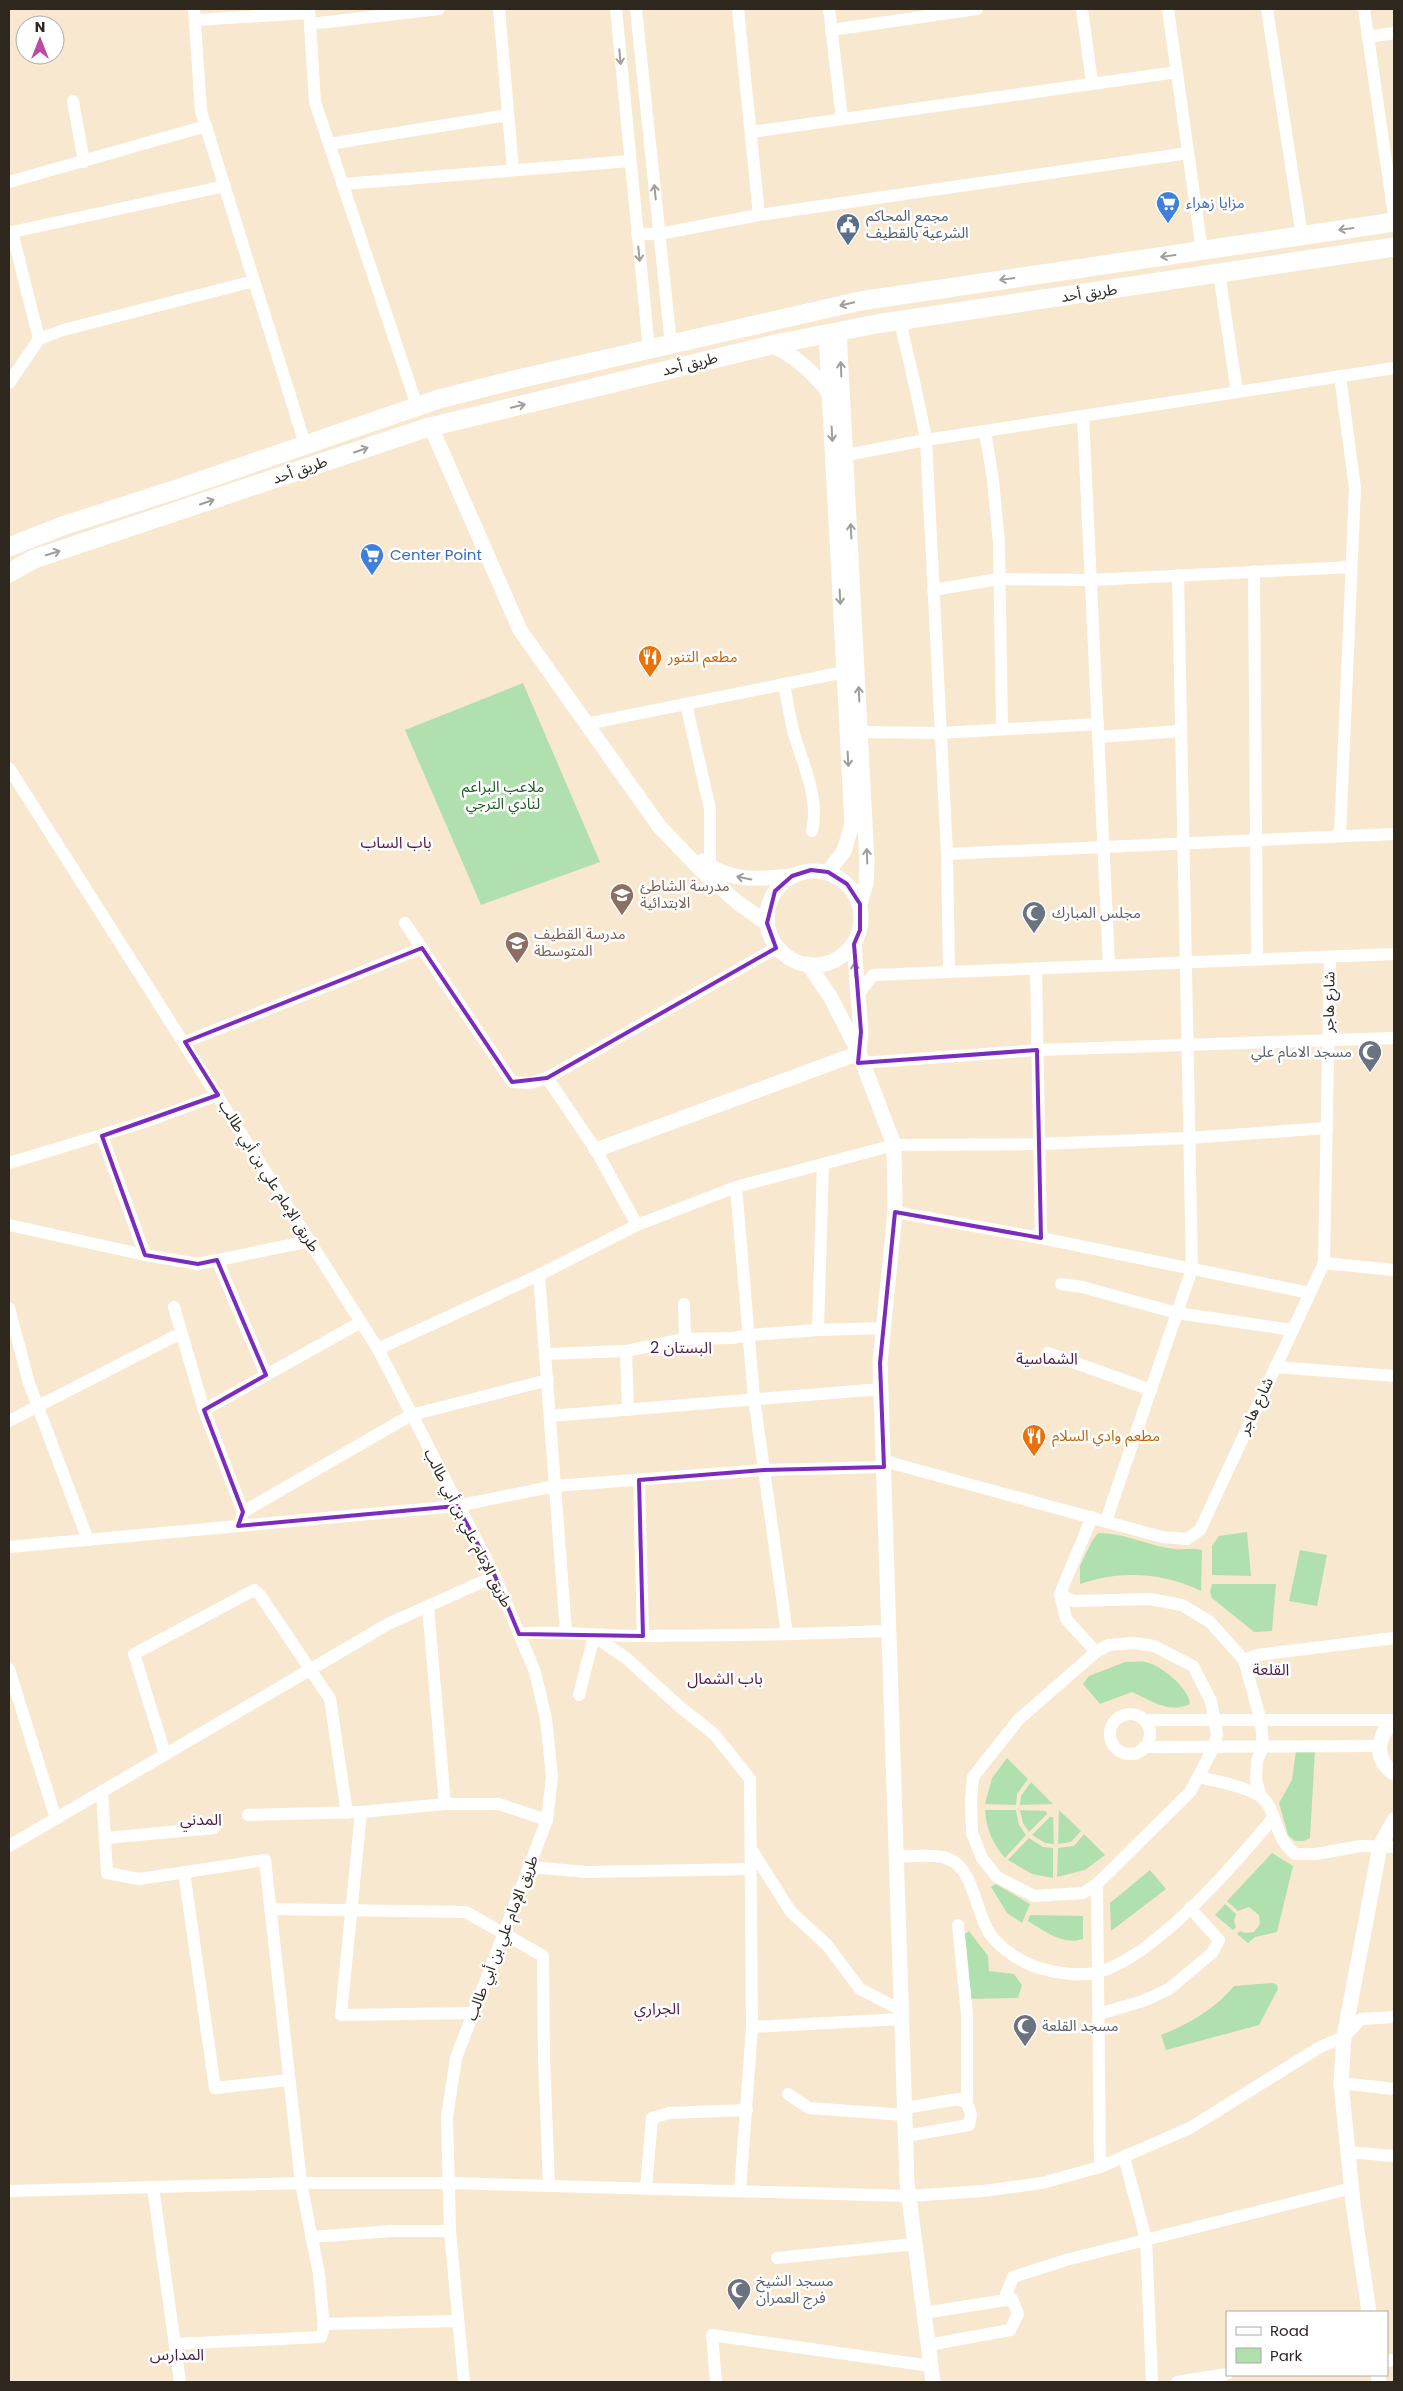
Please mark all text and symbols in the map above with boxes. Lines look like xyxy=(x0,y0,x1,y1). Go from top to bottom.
north arrow xyxy=(15,15,65,65)
text: N xyxy=(35,17,45,37)
one-way arrow xyxy=(616,49,625,65)
one-way arrow xyxy=(650,184,660,200)
supermarket icon: مزايا زهراء xyxy=(1155,190,1181,224)
place label: مزايا زهراء xyxy=(1186,192,1245,213)
place label: مجمع المحاكم الشرعية بالقطيف xyxy=(866,205,969,243)
public building icon: مجمع المحاكم الشرعية بالقطيف xyxy=(835,212,861,246)
one-way arrow xyxy=(1338,225,1354,235)
one-way arrow xyxy=(635,246,644,262)
one-way arrow xyxy=(1160,251,1176,261)
one-way arrow xyxy=(1000,275,1016,285)
street label: طريق أحد xyxy=(1059,278,1118,307)
one-way arrow xyxy=(839,300,855,309)
street label: طريق أحد xyxy=(660,346,720,381)
one-way arrow xyxy=(837,362,846,378)
one-way arrow xyxy=(509,401,525,410)
one-way arrow xyxy=(827,426,836,442)
one-way arrow xyxy=(353,445,369,454)
street label: طريق أحد xyxy=(270,450,330,489)
one-way arrow xyxy=(199,496,215,506)
one-way arrow xyxy=(846,524,855,540)
supermarket icon: Center Point xyxy=(359,542,385,576)
place label: Center Point xyxy=(390,544,482,565)
one-way arrow xyxy=(45,547,61,557)
one-way arrow xyxy=(835,588,845,604)
restaurant icon: مطعم التنور xyxy=(637,644,663,678)
place label: مطعم التنور xyxy=(667,646,738,668)
one-way arrow xyxy=(854,686,863,702)
one-way arrow xyxy=(844,751,853,767)
park label: ملاعب البراعم لنادي الترجي xyxy=(462,776,544,815)
district label: باب الساب xyxy=(360,831,432,854)
one-way arrow xyxy=(862,848,872,864)
one-way arrow xyxy=(736,872,752,882)
place label: مدرسة الشاطئ الابتدائية xyxy=(640,875,730,913)
school or university icon: مدرسة الشاطئ الابتدائية xyxy=(609,882,635,916)
mosque icon: مجلس المبارك xyxy=(1021,900,1047,934)
place label: مجلس المبارك xyxy=(1052,902,1141,923)
place label: مدرسة القطيف المتوسطة xyxy=(534,923,626,961)
school or university icon: مدرسة القطيف المتوسطة xyxy=(504,930,530,964)
one-way arrow xyxy=(851,962,860,978)
street label: شارع هاجر xyxy=(1317,971,1342,1034)
mosque icon: مسجد الامام علي xyxy=(1357,1039,1383,1073)
place label: مسجد الامام علي xyxy=(1251,1041,1352,1063)
street label: طريق الإمام علي بن أبي طالب xyxy=(213,1096,325,1257)
district label: البستان 2 xyxy=(650,1336,712,1359)
district label: الشماسية xyxy=(1016,1347,1078,1370)
street label: شارع هاجر xyxy=(1233,1374,1280,1440)
restaurant icon: مطعم وادي السلام xyxy=(1021,1423,1047,1457)
place label: مطعم وادي السلام xyxy=(1052,1425,1160,1447)
street label: طريق الإمام علي بن أبي طالب xyxy=(418,1445,518,1611)
district label: القلعة xyxy=(1253,1658,1289,1681)
district label: باب الشمال xyxy=(687,1667,763,1690)
district label: المدني xyxy=(180,1808,222,1832)
street label: طريق الإمام علي بن أبي طالب xyxy=(460,1852,544,2024)
district label: الجراري xyxy=(634,1997,680,2021)
mosque icon: مسجد القلعة xyxy=(1012,2013,1038,2047)
place label: مسجد القلعة xyxy=(1042,2015,1119,2036)
place label: مسجد الشيخ فرج العمران xyxy=(756,2270,834,2310)
mosque icon: مسجد الشيخ فرج العمران xyxy=(726,2277,752,2311)
legend xyxy=(1226,2311,1388,2376)
text: Road xyxy=(1270,2320,1309,2341)
district label: المدارس xyxy=(150,2343,204,2366)
text: Park xyxy=(1270,2345,1302,2366)

